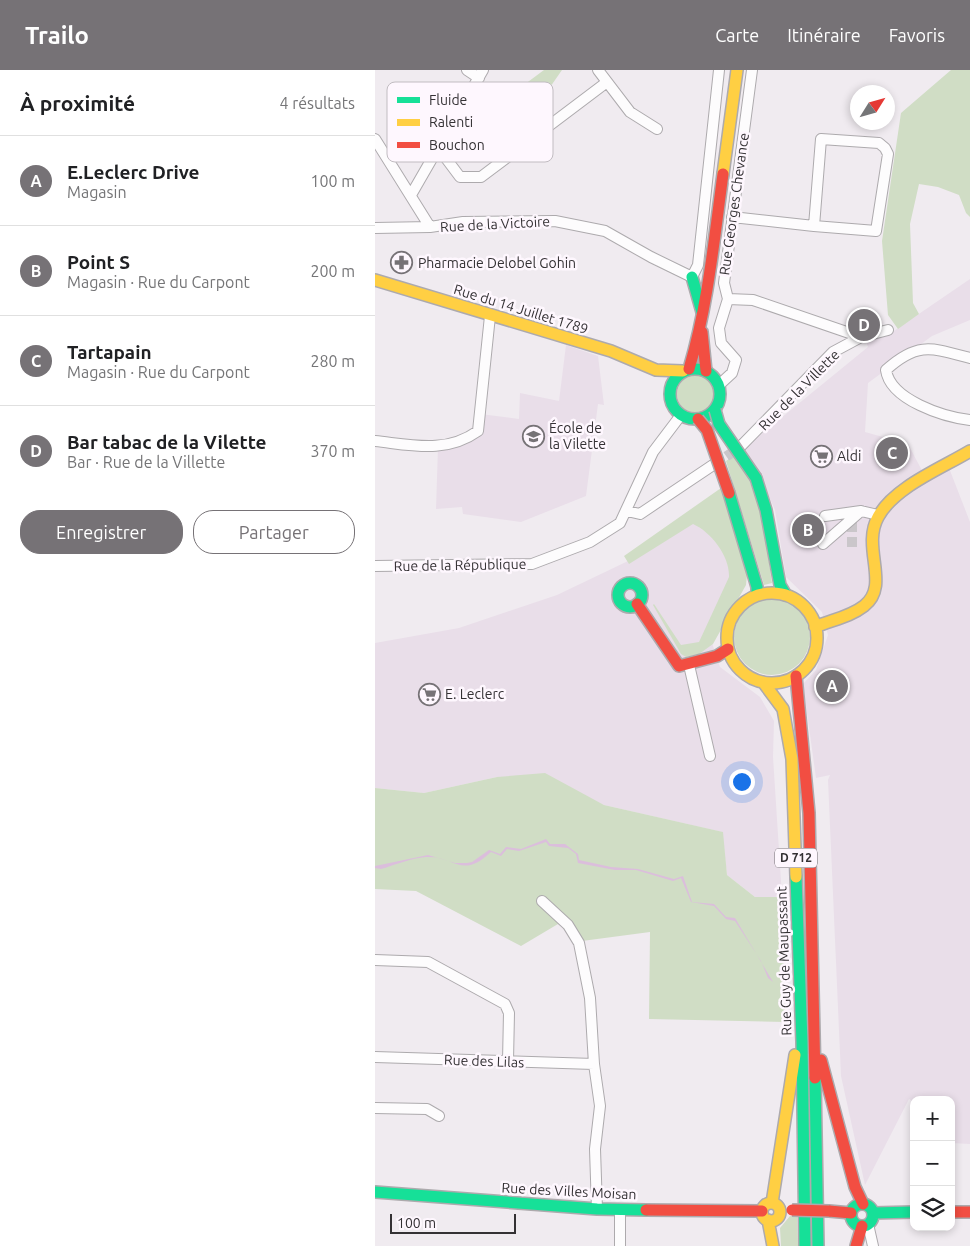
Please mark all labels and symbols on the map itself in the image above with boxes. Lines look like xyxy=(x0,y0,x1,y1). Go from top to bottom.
legend xyxy=(387,82,553,162)
north arrow xyxy=(850,85,895,130)
text: Fluide xyxy=(429,92,467,108)
text: Ralenti xyxy=(429,114,473,130)
street label: Rue Georges Chevance xyxy=(716,132,752,276)
text: Bouchon xyxy=(429,137,485,153)
street label: Rue de la Victoire xyxy=(440,213,550,235)
pharmacy icon: Pharmacie Delobel Gohin xyxy=(390,251,414,275)
place label: Pharmacie Delobel Gohin xyxy=(418,255,576,271)
street label: Rue du 14 Juillet 1789 xyxy=(452,281,590,337)
pin: D xyxy=(848,306,880,344)
street label: Rue de la Villette xyxy=(755,346,843,434)
place label: École de la Vilette xyxy=(549,419,606,452)
school or university icon: École de la Vilette xyxy=(521,424,545,448)
pin: C xyxy=(876,434,908,472)
supermarket icon: Aldi xyxy=(809,444,833,468)
place label: Aldi xyxy=(837,448,861,464)
pin: B xyxy=(792,511,824,549)
street label: Rue de la République xyxy=(394,556,526,574)
pin: A xyxy=(816,667,848,705)
supermarket icon: E. Leclerc xyxy=(417,682,441,706)
place label: E. Leclerc xyxy=(445,686,505,702)
your location xyxy=(729,769,755,795)
road number: D 712 xyxy=(775,848,817,868)
street label: Rue Guy de Maupassant xyxy=(773,885,795,1036)
street label: Rue des Lilas xyxy=(444,1052,524,1070)
street label: Rue des Villes Moisan xyxy=(501,1179,637,1203)
scale bar xyxy=(390,1211,516,1234)

